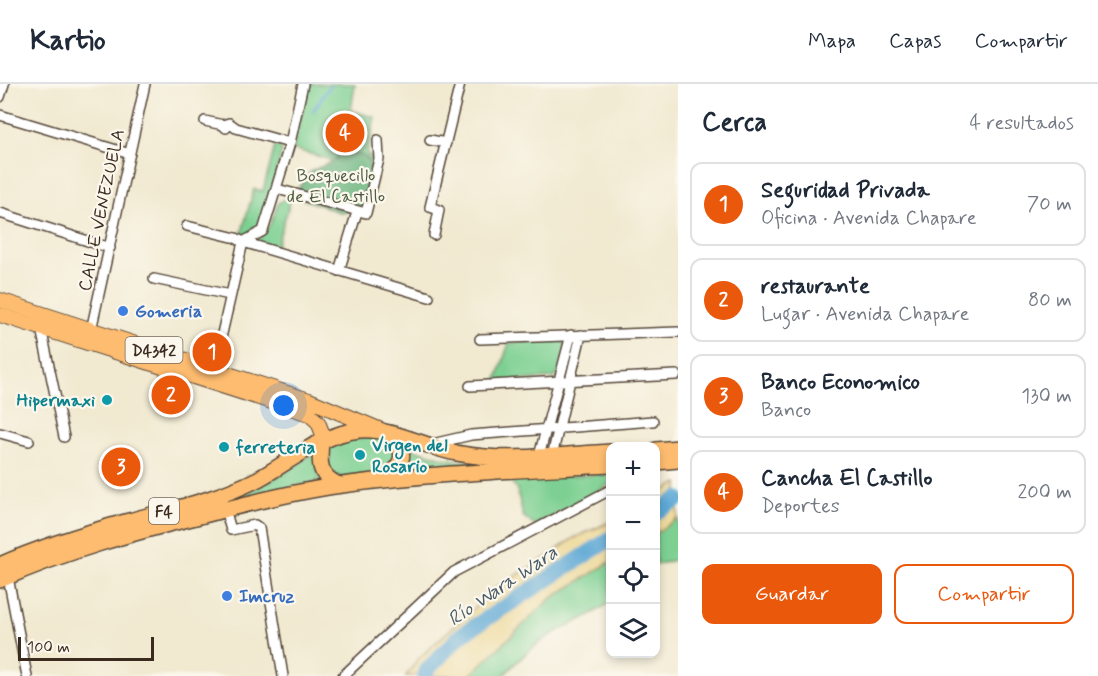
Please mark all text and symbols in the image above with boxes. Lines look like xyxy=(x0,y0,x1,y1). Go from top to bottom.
text: Kartio xyxy=(30,23,106,60)
text: Mapa xyxy=(808,27,856,55)
text: Capas xyxy=(889,27,942,55)
text: Compartir xyxy=(975,27,1068,55)
text: Cerca xyxy=(702,106,767,140)
pin: 4 xyxy=(326,110,364,156)
text: 4 resultados xyxy=(970,110,1074,137)
street label: CALLE VENEZUELA xyxy=(73,127,131,293)
park label: Bosquecillo de El Castillo xyxy=(287,164,385,209)
text: Seguridad Privada xyxy=(761,177,930,205)
text: 1 xyxy=(719,191,728,218)
text: 70 m xyxy=(1027,191,1072,218)
text: Oficina · Avenida Chapare xyxy=(761,205,977,232)
text: restaurante xyxy=(761,273,870,301)
text: 2 xyxy=(719,287,728,314)
text: 80 m xyxy=(1028,287,1072,314)
place label: Gomeria xyxy=(135,300,202,324)
text: Lugar · Avenida Chapare xyxy=(761,301,969,328)
marker: Gomeria xyxy=(116,304,130,318)
pin: 1 xyxy=(192,330,232,374)
road number: D4342 xyxy=(126,337,182,363)
text: Banco Economico xyxy=(761,369,920,397)
pin: 2 xyxy=(152,372,190,418)
text: 3 xyxy=(719,383,728,410)
text: 130 m xyxy=(1021,383,1072,410)
place label: Hipermaxi xyxy=(16,389,95,413)
your location xyxy=(269,391,298,420)
marker: Hipermaxi xyxy=(100,393,114,407)
text: Banco xyxy=(761,397,811,424)
place label: Virgen del Rosario xyxy=(372,434,448,479)
place label: ferreteria xyxy=(235,436,315,460)
marker: ferreteria xyxy=(217,440,231,454)
map controls xyxy=(606,442,660,658)
button: + xyxy=(606,442,660,496)
pin: 3 xyxy=(102,444,140,490)
marker: Virgen del Rosario xyxy=(353,448,367,462)
text: Cancha El Castillo xyxy=(761,465,932,493)
text: 4 xyxy=(718,479,729,506)
text: 200 m xyxy=(1017,479,1072,506)
text: Deportes xyxy=(761,493,840,520)
button: − xyxy=(606,496,660,550)
road number: F4 xyxy=(149,498,179,524)
water label: Río Wara Wara xyxy=(443,539,563,633)
button: locate xyxy=(606,550,660,604)
button: Guardar xyxy=(702,564,882,624)
button: Compartir xyxy=(894,564,1074,624)
place label: Imcruz xyxy=(239,585,294,609)
marker: Imcruz xyxy=(220,589,234,603)
button: layers xyxy=(606,604,660,658)
scale bar xyxy=(18,634,154,662)
text: 100 m xyxy=(27,637,70,658)

